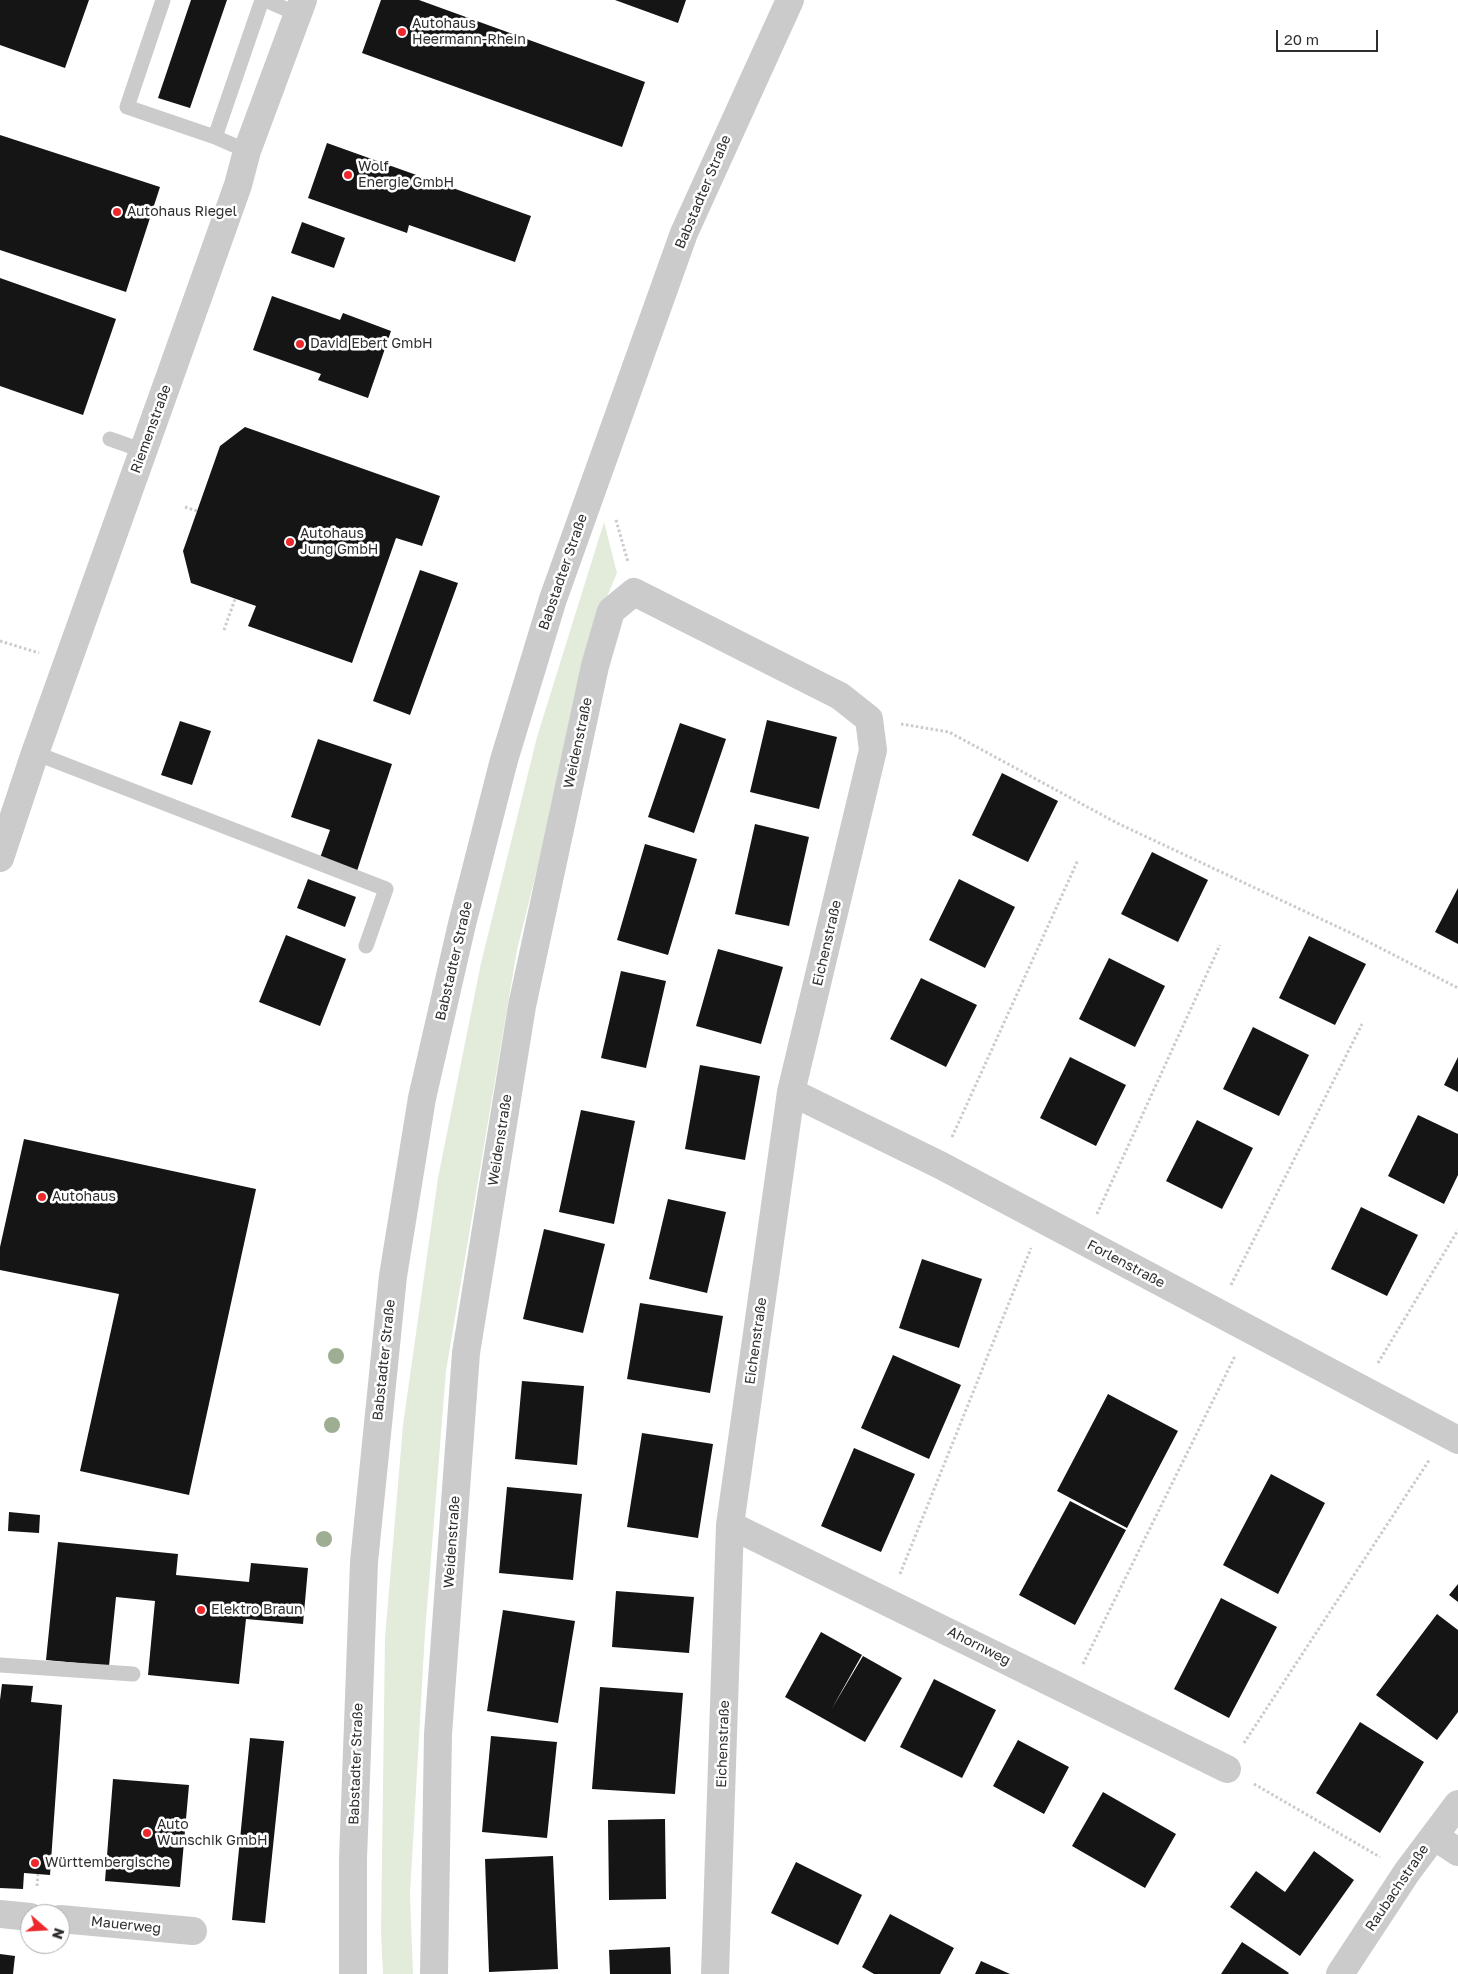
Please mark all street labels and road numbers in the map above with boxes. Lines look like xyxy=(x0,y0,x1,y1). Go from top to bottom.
street label: Babstadter Straße xyxy=(671,133,735,251)
street label: Riemenstraße xyxy=(127,382,175,476)
street label: Babstadter Straße xyxy=(535,512,591,632)
street label: Weidenstraße xyxy=(560,696,596,790)
street label: Eichenstraße xyxy=(809,898,845,988)
street label: Babstadter Straße xyxy=(432,900,476,1022)
street label: Weidenstraße xyxy=(484,1093,516,1187)
street label: Forlenstraße xyxy=(1084,1236,1168,1292)
street label: Eichenstraße xyxy=(742,1296,770,1386)
street label: Babstadter Straße xyxy=(369,1299,399,1421)
street label: Weidenstraße xyxy=(440,1495,464,1589)
street label: Ahornweg xyxy=(945,1623,1013,1669)
street label: Eichenstraße xyxy=(713,1700,733,1788)
street label: Babstadter Straße xyxy=(345,1703,367,1825)
street label: Raubachstraße xyxy=(1362,1841,1432,1935)
street label: Mauerweg xyxy=(90,1913,162,1937)

